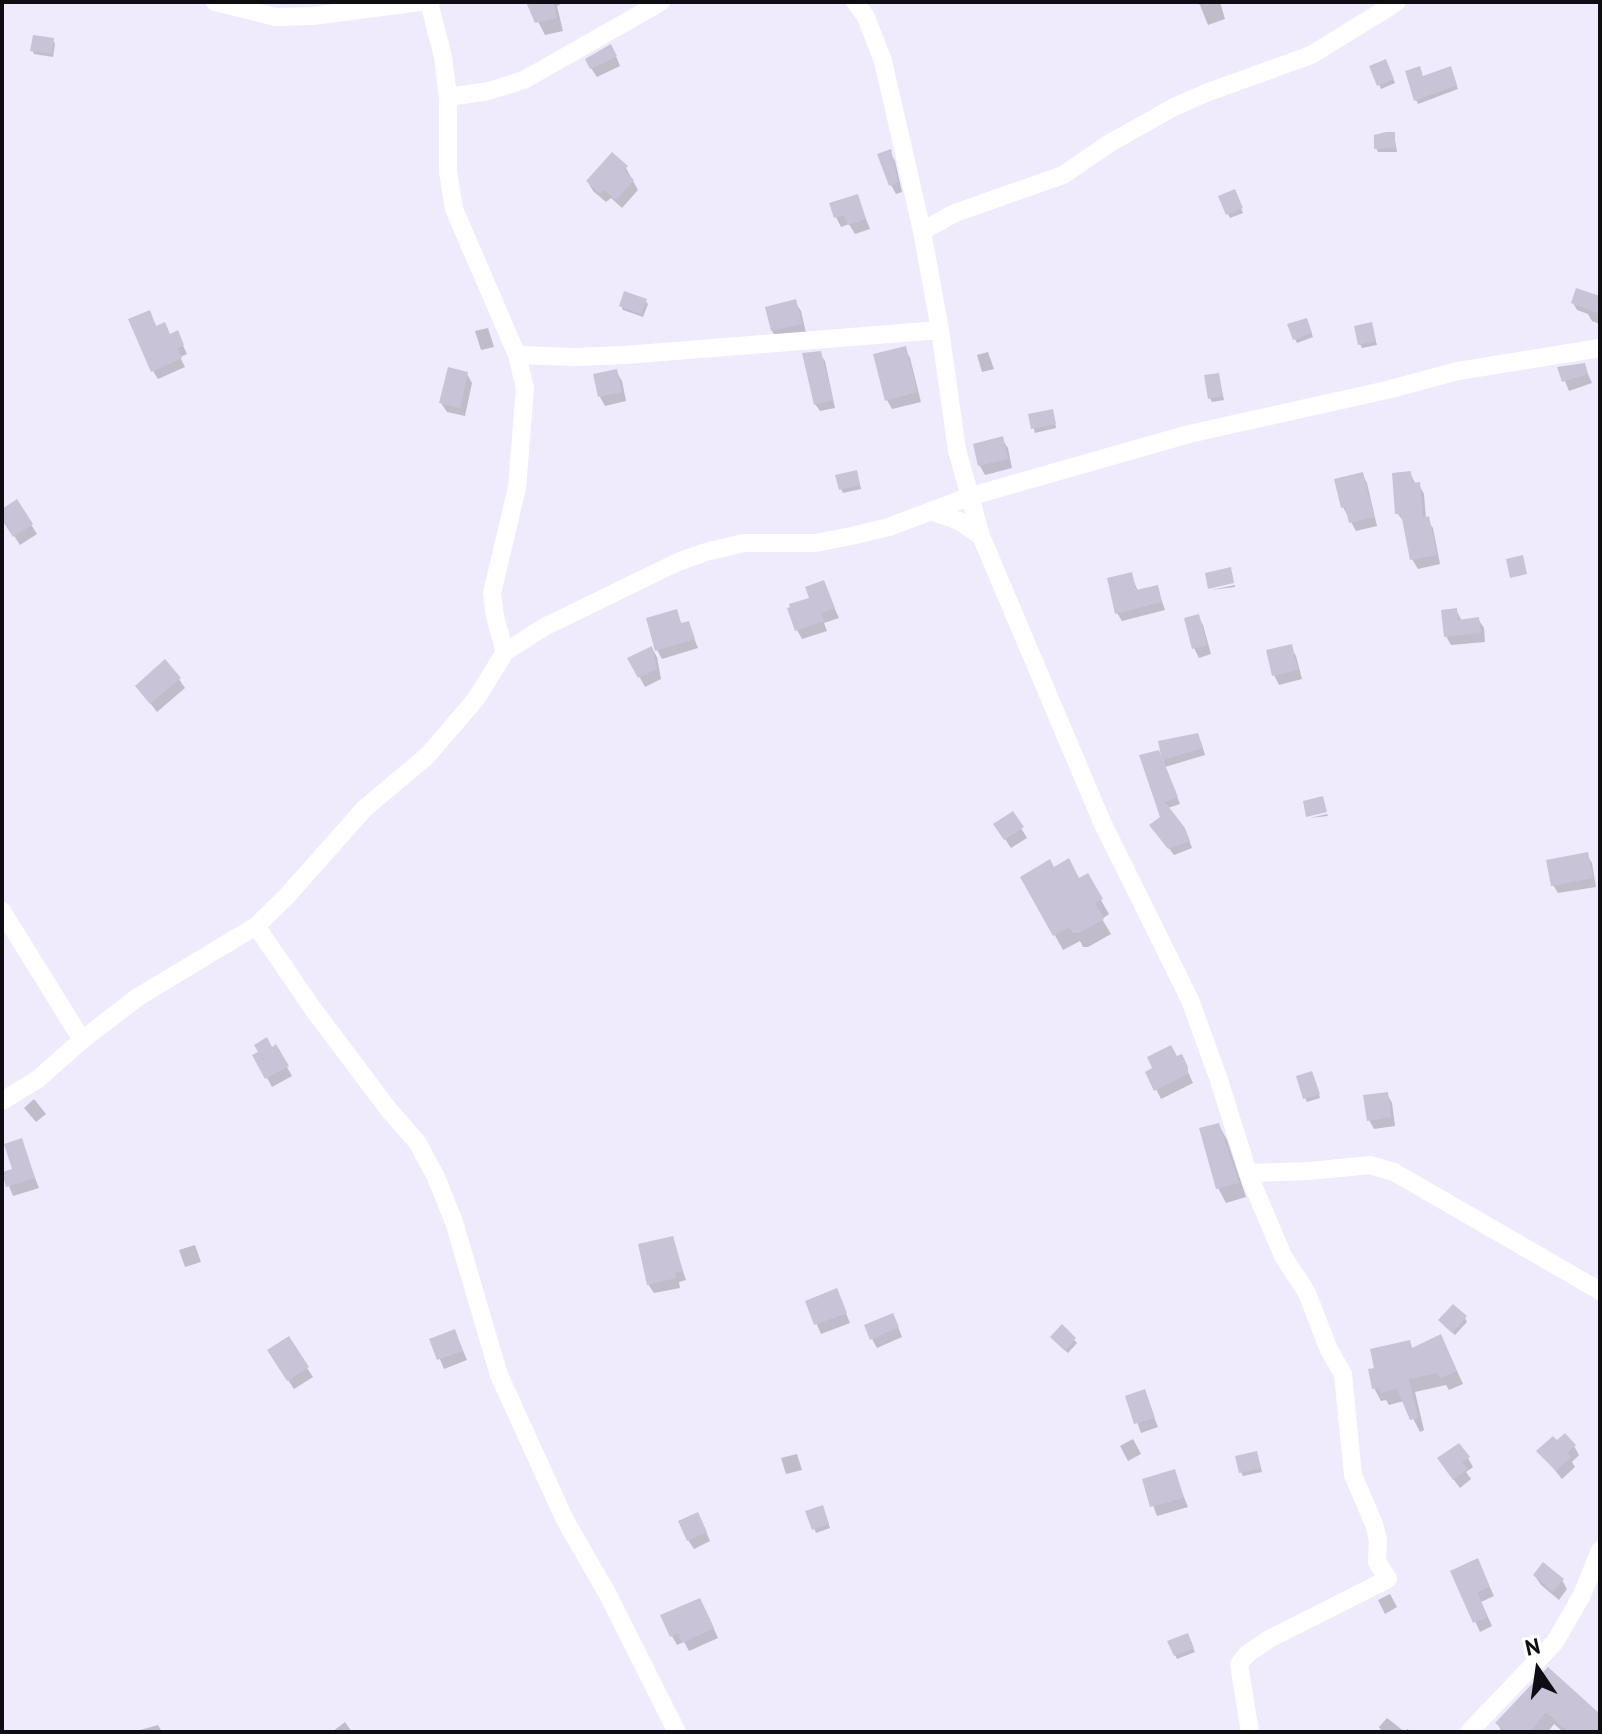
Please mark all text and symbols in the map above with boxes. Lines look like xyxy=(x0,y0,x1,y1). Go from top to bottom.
north arrow xyxy=(1498,1630,1578,1710)
text: N xyxy=(1522,1631,1543,1662)

